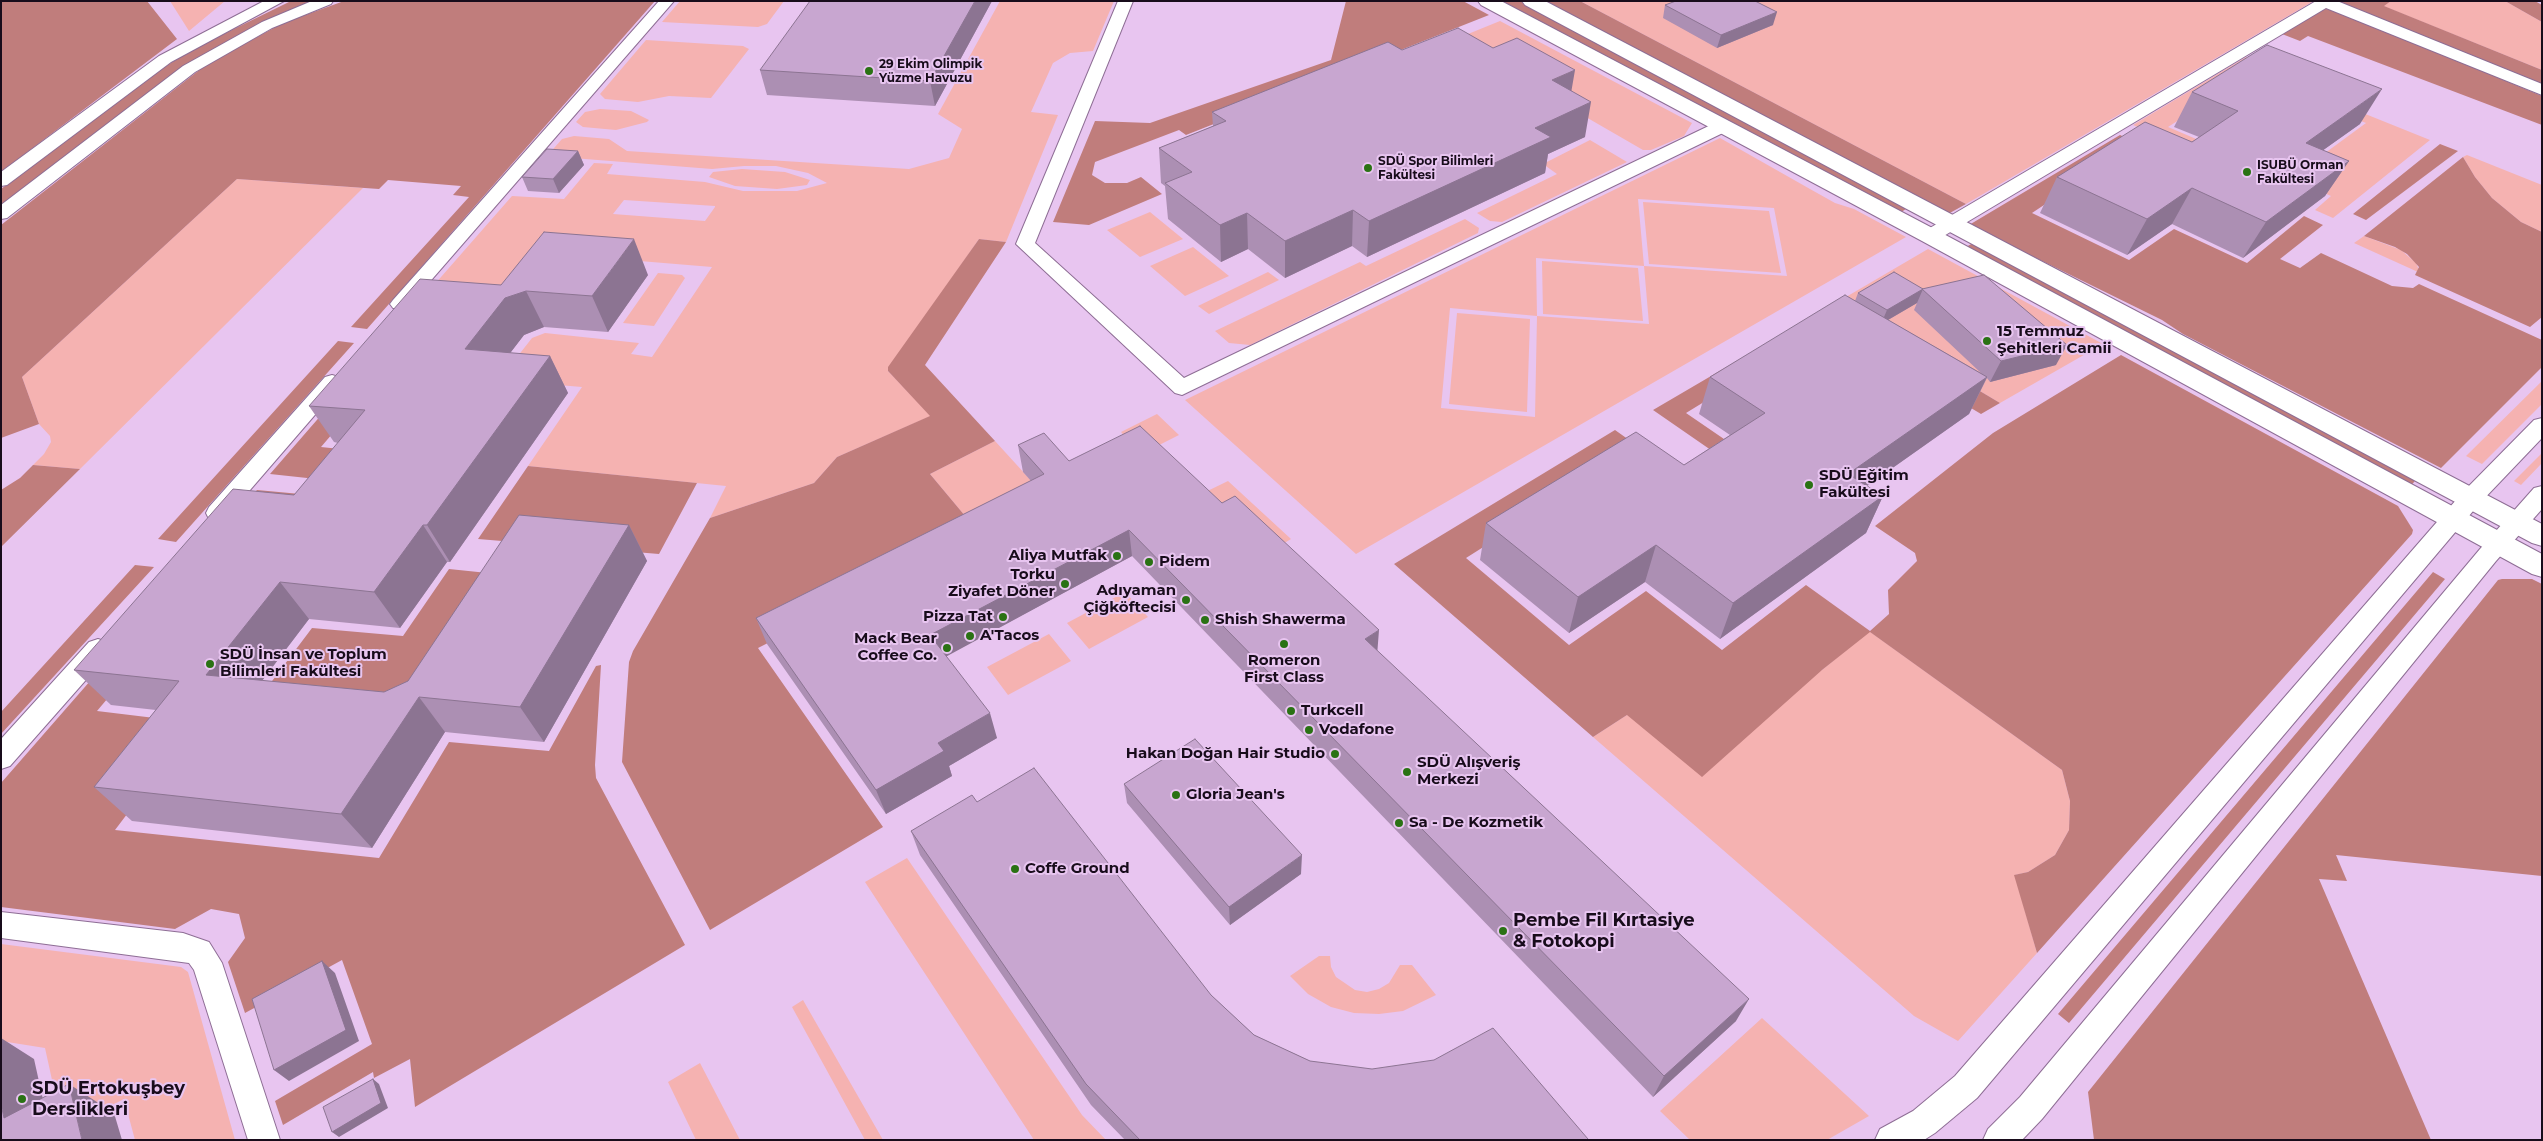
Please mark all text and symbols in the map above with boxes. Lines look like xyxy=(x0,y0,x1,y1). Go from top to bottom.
place label: 29 Ekim Olimpik Yüzme Havuzu xyxy=(879,57,982,85)
marker: 29 Ekim Olimpik Yüzme Havuzu xyxy=(863,65,875,77)
place label: SDÜ Spor Bilimleri Fakültesi xyxy=(1378,154,1493,182)
place label: ISUBÜ Orman Fakültesi xyxy=(2257,158,2344,186)
marker: SDÜ Spor Bilimleri Fakültesi xyxy=(1362,162,1374,174)
marker: ISUBÜ Orman Fakültesi xyxy=(2241,166,2253,178)
place label: 15 Temmuz Şehitleri Camii xyxy=(1997,323,2111,358)
marker: 15 Temmuz Şehitleri Camii xyxy=(1981,335,1993,347)
place label: SDÜ Eğitim Fakültesi xyxy=(1819,467,1909,502)
marker: SDÜ Eğitim Fakültesi xyxy=(1803,479,1815,491)
place label: Aliya Mutfak xyxy=(1008,547,1107,565)
marker: Aliya Mutfak xyxy=(1111,550,1123,562)
place label: Pidem xyxy=(1159,553,1210,571)
marker: Pidem xyxy=(1143,556,1155,568)
place label: Torku Ziyafet Döner xyxy=(948,566,1055,601)
marker: Torku Ziyafet Döner xyxy=(1059,578,1071,590)
place label: Adıyaman Çiğköftecisi xyxy=(1083,582,1176,617)
marker: Adıyaman Çiğköftecisi xyxy=(1180,594,1192,606)
place label: Pizza Tat xyxy=(923,608,993,626)
marker: Pizza Tat xyxy=(997,611,1009,623)
place label: Shish Shawerma xyxy=(1215,611,1346,629)
marker: Shish Shawerma xyxy=(1199,614,1211,626)
place label: A'Tacos xyxy=(980,627,1039,645)
place label: Mack Bear Coffee Co. xyxy=(854,630,937,665)
marker: A'Tacos xyxy=(964,630,976,642)
marker: Romeron First Class xyxy=(1278,638,1290,650)
marker: Mack Bear Coffee Co. xyxy=(941,642,953,654)
place label: SDÜ İnsan ve Toplum Bilimleri Fakültesi xyxy=(220,646,387,681)
place label: Romeron First Class xyxy=(1244,652,1324,687)
marker: SDÜ İnsan ve Toplum Bilimleri Fakültesi xyxy=(204,658,216,670)
place label: Turkcell xyxy=(1301,702,1364,720)
marker: Turkcell xyxy=(1285,705,1297,717)
place label: Vodafone xyxy=(1319,721,1394,739)
marker: Vodafone xyxy=(1303,724,1315,736)
place label: Hakan Doğan Hair Studio xyxy=(1126,745,1325,763)
marker: Hakan Doğan Hair Studio xyxy=(1329,748,1341,760)
place label: SDÜ Alışveriş Merkezi xyxy=(1417,754,1520,789)
marker: SDÜ Alışveriş Merkezi xyxy=(1401,766,1413,778)
place label: Gloria Jean's xyxy=(1186,786,1285,804)
marker: Gloria Jean's xyxy=(1170,789,1182,801)
place label: Sa - De Kozmetik xyxy=(1409,814,1543,832)
marker: Sa - De Kozmetik xyxy=(1393,817,1405,829)
place label: Coffe Ground xyxy=(1025,860,1130,878)
marker: Coffe Ground xyxy=(1009,863,1021,875)
place label: Pembe Fil Kırtasiye & Fotokopi xyxy=(1513,910,1695,952)
marker: Pembe Fil Kırtasiye & Fotokopi xyxy=(1497,925,1509,937)
place label: SDÜ Ertokuşbey Derslikleri xyxy=(32,1078,185,1120)
marker: SDÜ Ertokuşbey Derslikleri xyxy=(16,1093,28,1105)

